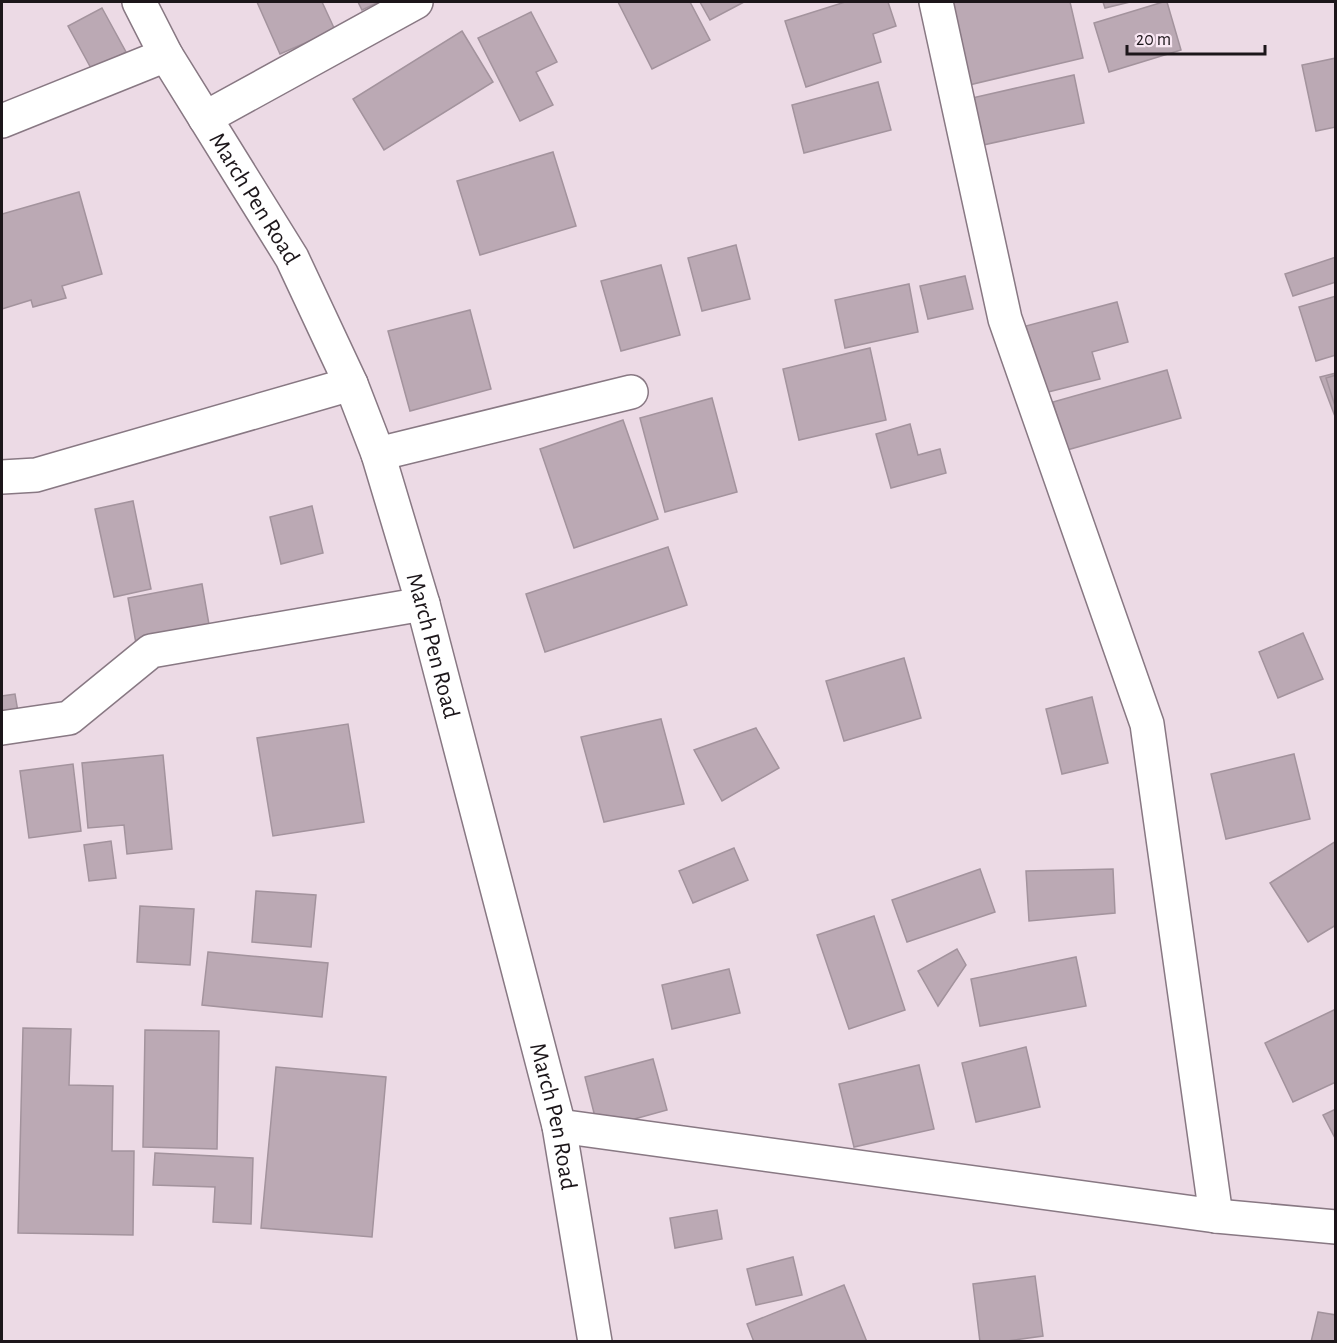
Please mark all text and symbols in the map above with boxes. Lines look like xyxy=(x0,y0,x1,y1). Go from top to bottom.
scale bar xyxy=(1127,18,1265,56)
text: 20 m xyxy=(1136,31,1171,49)
street label: March Pen Road xyxy=(204,129,304,269)
street label: March Pen Road xyxy=(401,570,463,721)
street label: March Pen Road xyxy=(525,1041,580,1192)

